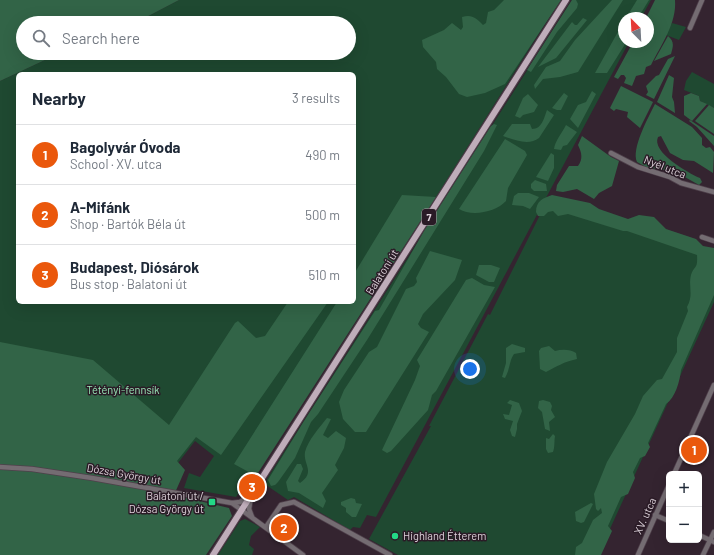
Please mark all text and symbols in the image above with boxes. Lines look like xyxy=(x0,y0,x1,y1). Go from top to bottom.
north arrow xyxy=(618,12,654,48)
search box xyxy=(16,16,356,60)
icon: search xyxy=(30,27,52,49)
text: Search here xyxy=(62,29,140,47)
text: Nearby xyxy=(32,88,86,108)
text: 3 results xyxy=(292,90,340,106)
text: Bagolyvár Óvoda xyxy=(70,138,181,156)
text: 1 xyxy=(43,147,47,163)
text: 490 m xyxy=(305,147,340,163)
street label: Nyél utca xyxy=(642,152,688,181)
text: School · XV. utca xyxy=(70,156,162,172)
text: A-Mifánk xyxy=(70,198,130,216)
text: 2 xyxy=(41,207,49,223)
text: 500 m xyxy=(305,207,340,223)
road number: 7 xyxy=(422,209,436,225)
text: Shop · Bartók Béla út xyxy=(70,216,186,232)
street label: Balatoni út xyxy=(362,247,401,297)
text: Budapest, Diósárok xyxy=(70,258,199,276)
text: 3 xyxy=(41,267,49,283)
text: 510 m xyxy=(308,267,340,283)
text: Bus stop · Balatoni út xyxy=(70,276,187,292)
your location xyxy=(460,359,480,379)
park label: Tétényi-fennsík xyxy=(86,383,160,396)
pin: 1 xyxy=(681,435,707,465)
street label: Dózsa György út xyxy=(86,461,162,486)
map controls xyxy=(666,471,702,543)
button: + xyxy=(666,471,702,507)
pin: 3 xyxy=(239,472,265,502)
place label: Balatoni út / Dózsa György út xyxy=(129,489,204,515)
street label: XV. utca xyxy=(631,496,658,536)
marker: Balatoni út / Dózsa György út xyxy=(207,497,217,507)
button: − xyxy=(666,507,702,543)
pin: 2 xyxy=(271,513,297,543)
place label: Highland Étterem xyxy=(403,529,486,542)
marker: Highland Étterem xyxy=(390,531,400,541)

